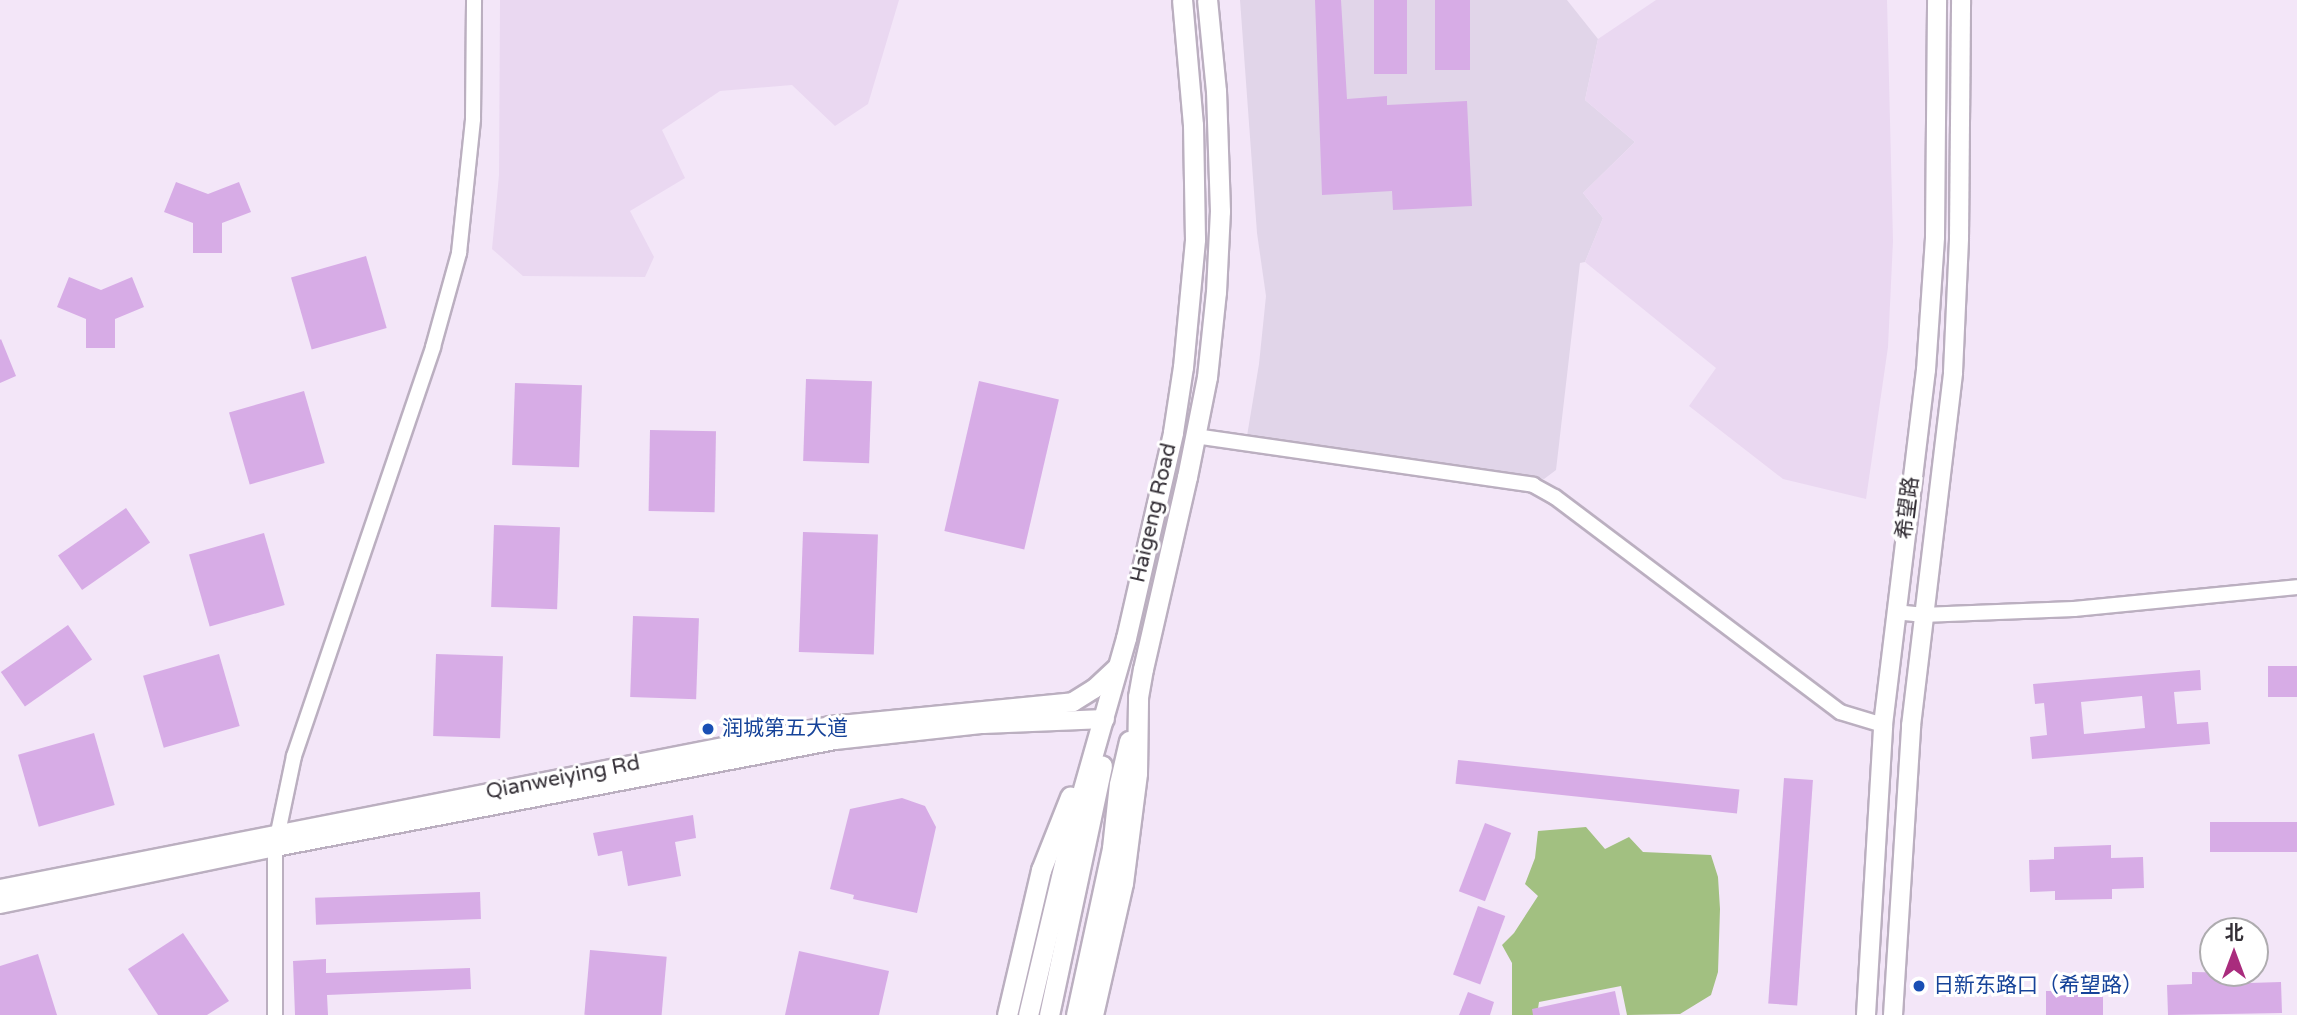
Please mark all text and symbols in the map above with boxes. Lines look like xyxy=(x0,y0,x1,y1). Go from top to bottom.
street label: Haigeng Road xyxy=(1126,441,1182,585)
street label: 希望路 xyxy=(1892,475,1924,541)
place label: 润城第五大道 xyxy=(722,716,848,742)
marker: 润城第五大道 xyxy=(700,721,716,737)
street label: Qianweiying Rd xyxy=(484,751,642,805)
north arrow xyxy=(2199,917,2269,987)
text: 北 xyxy=(2224,922,2244,944)
place label: 日新东路口（希望路） xyxy=(1933,973,2143,999)
marker: 日新东路口（希望路） xyxy=(1911,978,1927,994)

